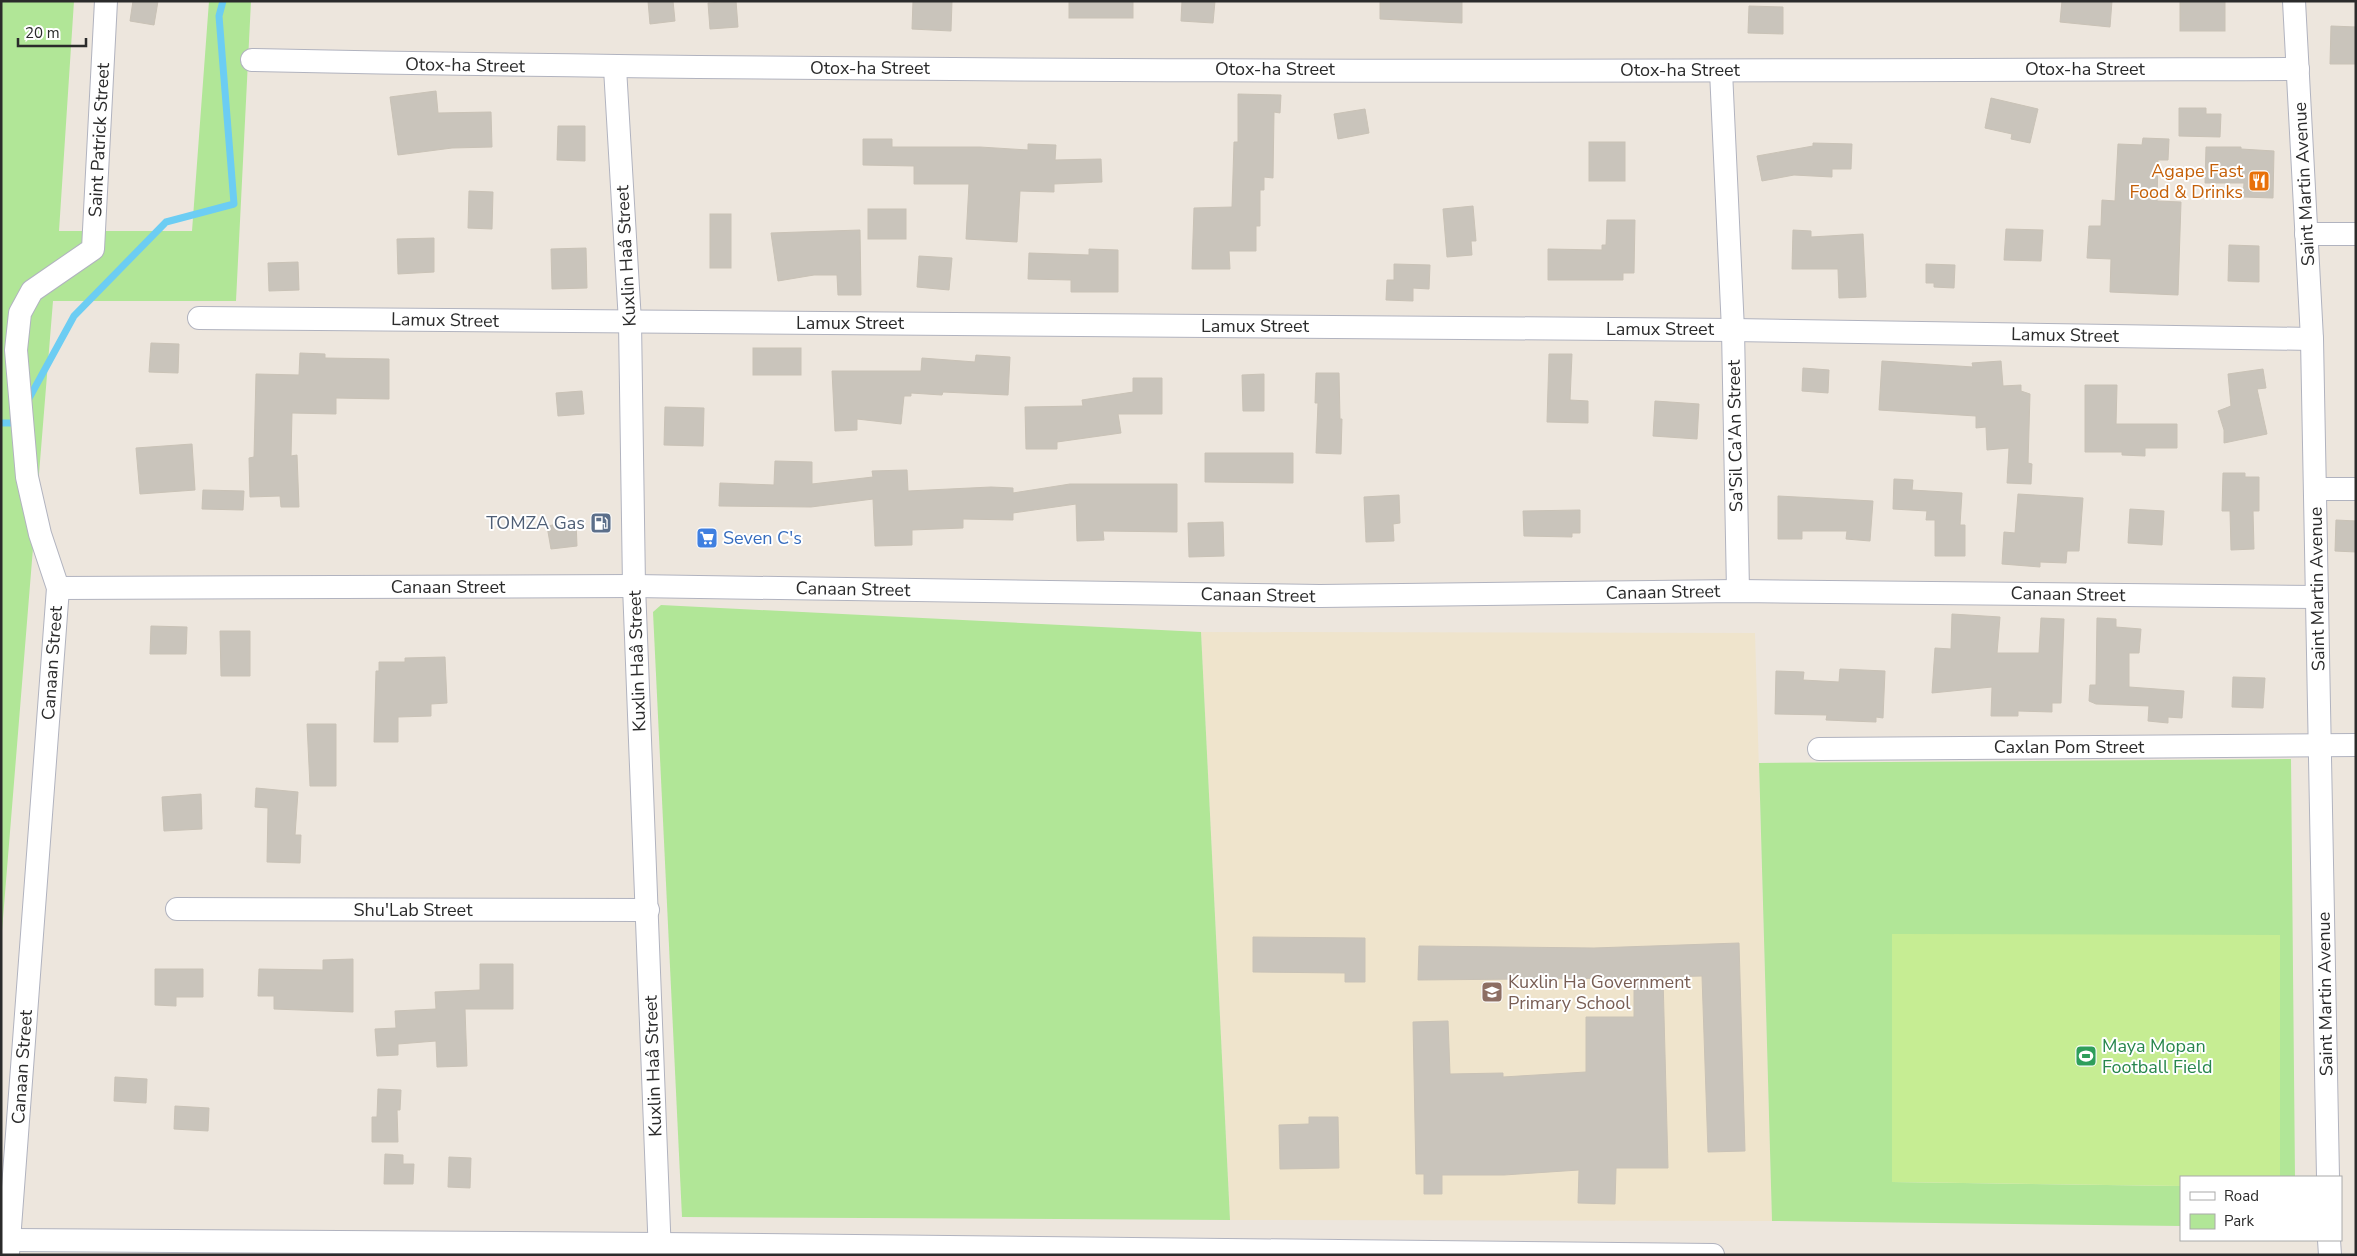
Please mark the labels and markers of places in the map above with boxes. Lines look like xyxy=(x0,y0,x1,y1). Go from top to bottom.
place label: Agape Fast Food & Drinks xyxy=(2130,159,2244,204)
restaurant icon: Agape Fast Food & Drinks xyxy=(2247,169,2271,193)
place label: TOMZA Gas xyxy=(486,511,585,535)
fuel station icon: TOMZA Gas xyxy=(589,511,613,535)
supermarket icon: Seven C's xyxy=(695,526,719,550)
place label: Seven C's xyxy=(723,526,802,550)
place label: Kuxlin Ha Government Primary School xyxy=(1508,970,1691,1015)
school or university icon: Kuxlin Ha Government Primary School xyxy=(1480,980,1504,1004)
place label: Maya Mopan Football Field xyxy=(2102,1034,2212,1079)
sports icon: Maya Mopan Football Field xyxy=(2074,1044,2098,1068)

